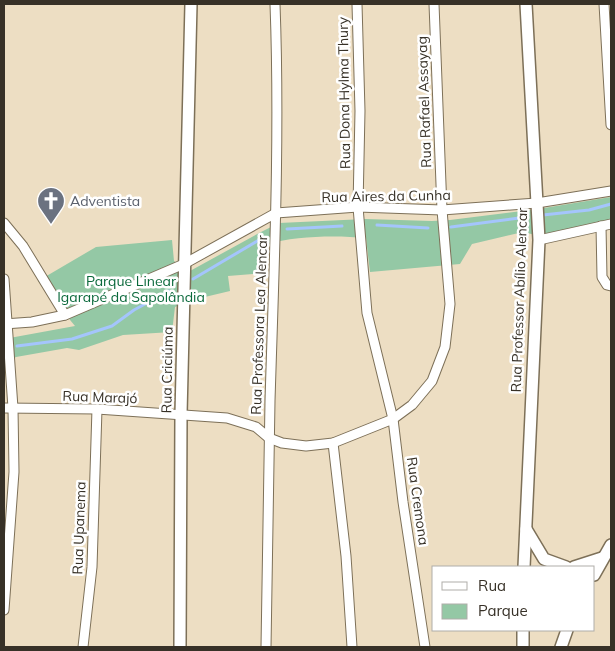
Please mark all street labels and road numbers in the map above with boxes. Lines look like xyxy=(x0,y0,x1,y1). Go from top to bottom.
street label: Rua Dona Hylma Thury xyxy=(334,16,354,169)
street label: Rua Rafael Assayag xyxy=(413,36,435,168)
street label: Rua Aires da Cunha xyxy=(321,186,451,206)
street label: Rua Professor Abílio Alencar xyxy=(507,206,531,393)
street label: Rua Professora Lea Alencar xyxy=(247,234,271,415)
street label: Rua Criciúma xyxy=(157,326,177,414)
street label: Rua Marajó xyxy=(62,387,138,407)
street label: Rua Cremona xyxy=(403,456,433,546)
street label: Rua Upanema xyxy=(68,481,90,575)

